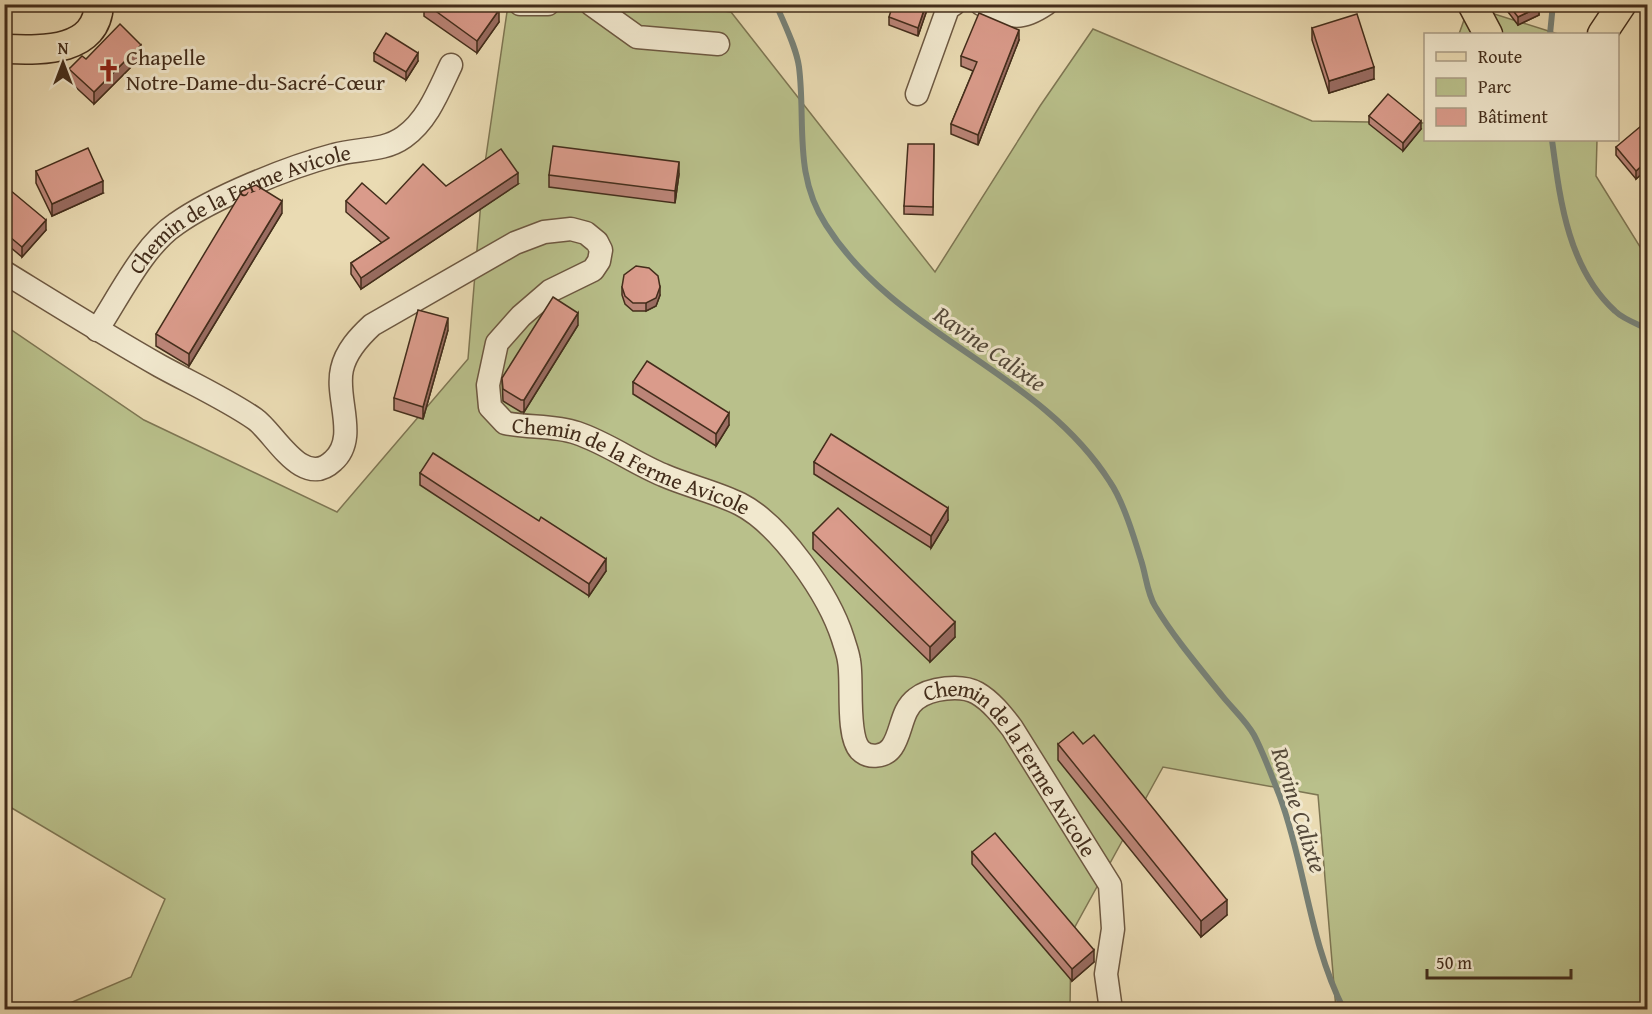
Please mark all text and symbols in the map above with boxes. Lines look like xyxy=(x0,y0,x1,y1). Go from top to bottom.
north arrow xyxy=(33,33,93,93)
legend xyxy=(1424,33,1619,141)
text: N xyxy=(58,36,69,60)
place label: Chapelle Notre-Dame-du-Sacré-Cœur xyxy=(126,41,385,98)
text: Route xyxy=(1478,43,1522,70)
church icon: Chapelle Notre-Dame-du-Sacré-Cœur xyxy=(95,57,121,83)
text: Parc xyxy=(1478,73,1511,100)
text: Bâtiment xyxy=(1478,103,1548,130)
street label: Chemin de la Ferme Avicole xyxy=(120,136,353,280)
water label: Ravine Calixte xyxy=(926,296,1054,400)
street label: Chemin de la Ferme Avicole xyxy=(510,408,757,523)
street label: Chemin de la Ferme Avicole xyxy=(919,672,1105,863)
water label: Ravine Calixte xyxy=(1262,742,1336,878)
scale bar xyxy=(1427,942,1571,980)
text: 50 m xyxy=(1436,949,1472,976)

